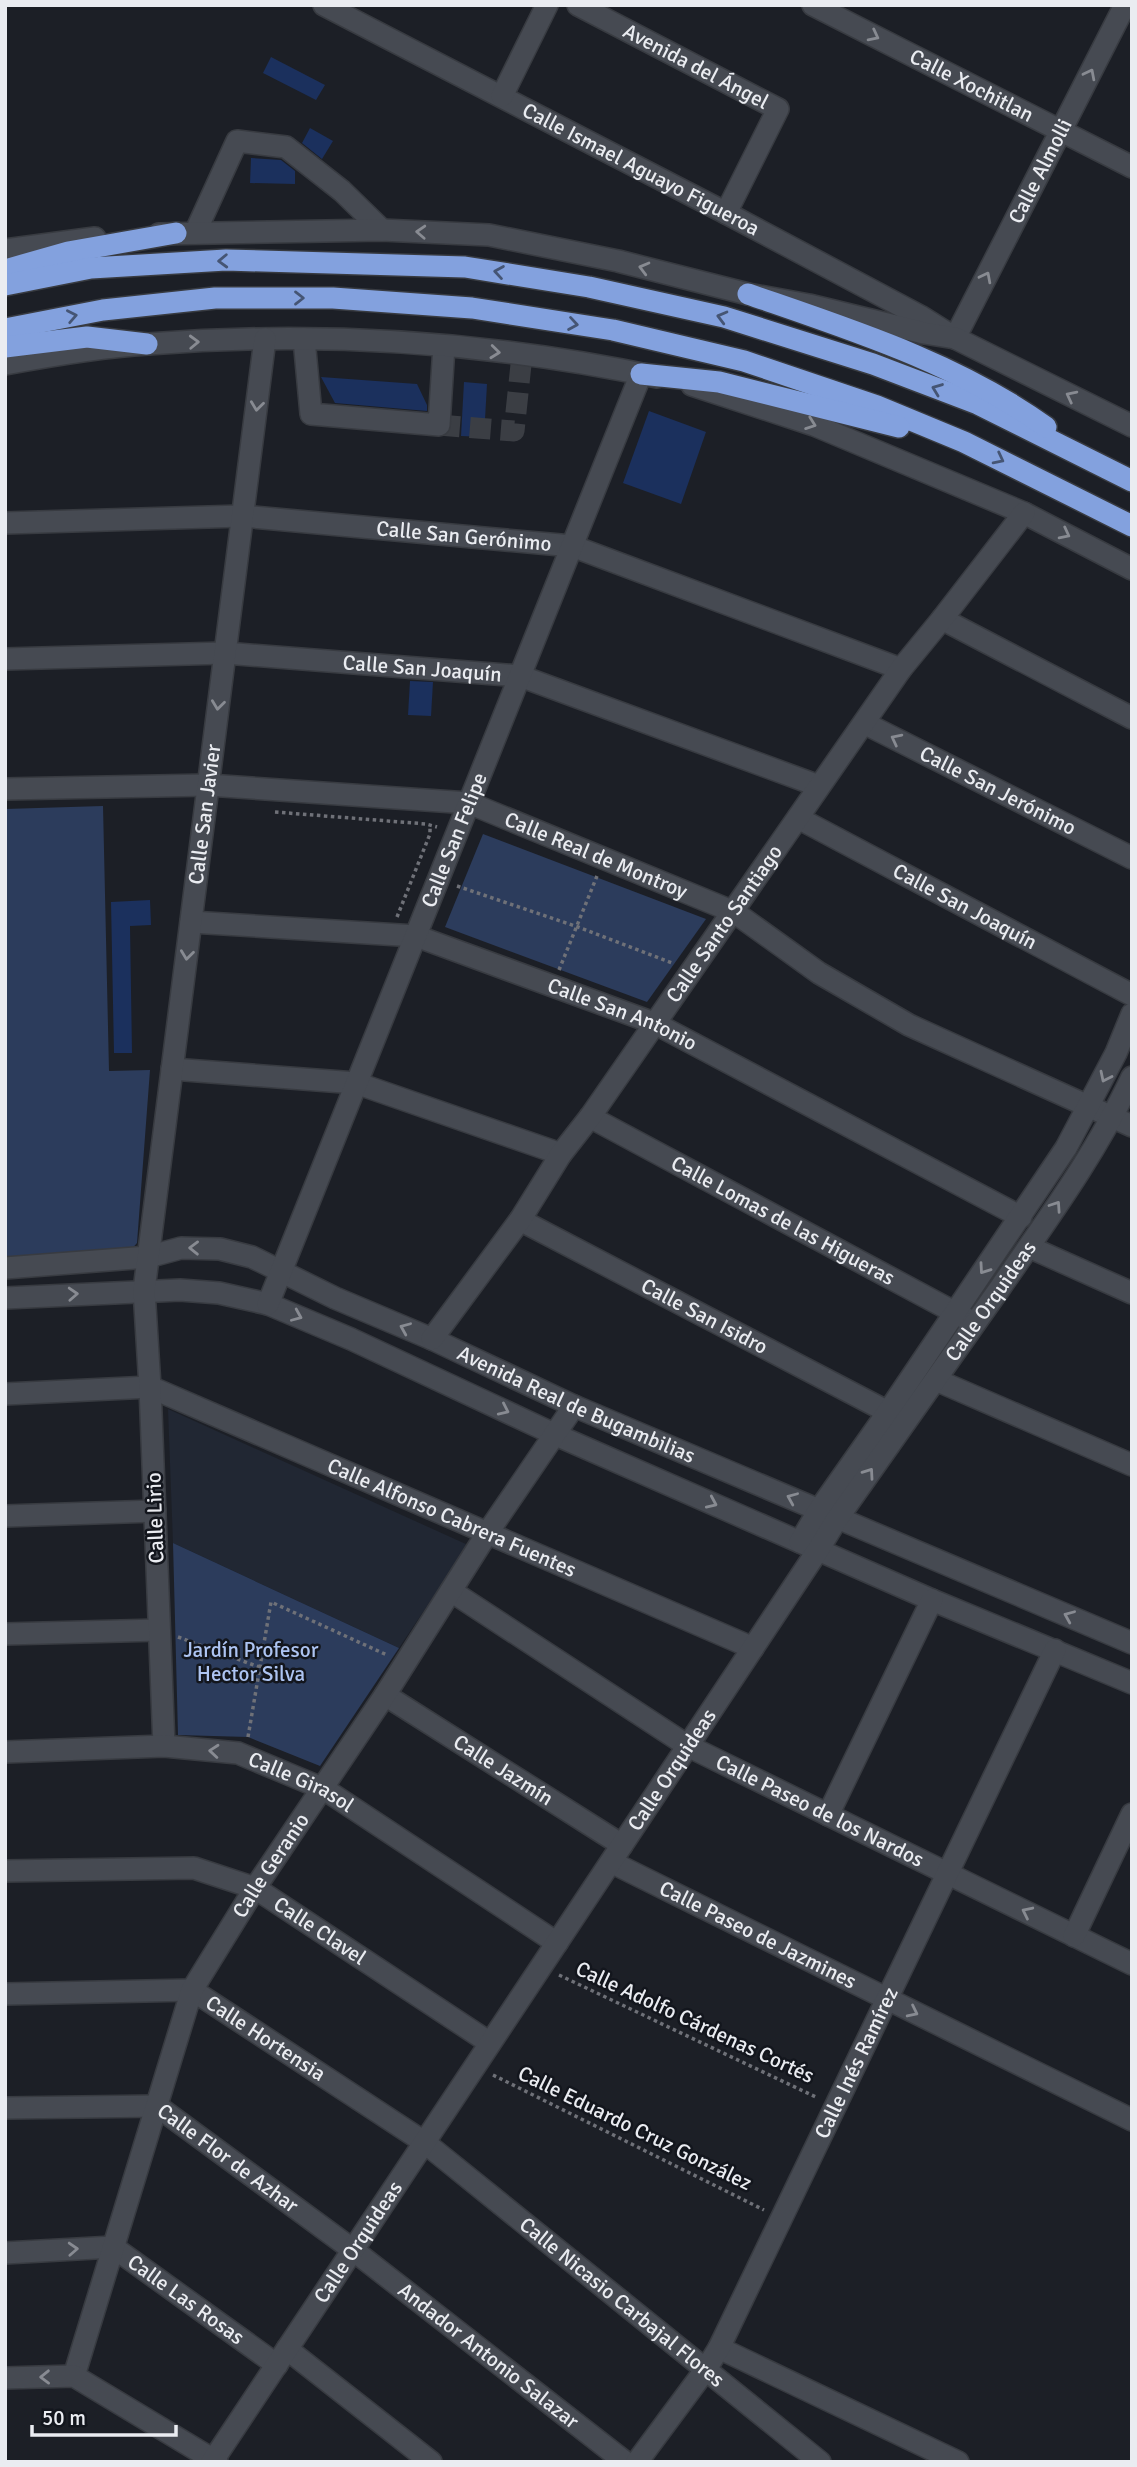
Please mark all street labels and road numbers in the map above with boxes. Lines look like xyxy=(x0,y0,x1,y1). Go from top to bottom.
street label: Avenida del Ángel xyxy=(619,18,773,115)
street label: Calle Xochitlan xyxy=(905,43,1038,128)
street label: Calle Ismael Aguayo Figueroa xyxy=(518,97,764,241)
street label: Calle Almolli xyxy=(1003,114,1078,228)
street label: Calle San Gerónimo xyxy=(375,515,553,557)
street label: Calle San Joaquín xyxy=(342,649,503,688)
street label: Calle San Jerónimo xyxy=(915,740,1080,841)
street label: Calle San Javier xyxy=(183,742,226,886)
street label: Calle San Felipe xyxy=(415,769,493,911)
street label: Calle Real de Montroy xyxy=(501,806,691,904)
street label: Calle Santo Santiago xyxy=(660,840,788,1008)
street label: Calle San Joaquín xyxy=(889,858,1041,955)
street label: Calle San Antonio xyxy=(544,972,701,1056)
street label: Calle Lomas de las Higueras xyxy=(667,1150,899,1291)
street label: Calle Orquideas xyxy=(939,1236,1042,1366)
street label: Calle San Isidro xyxy=(637,1272,772,1360)
street label: Avenida Real de Bugambilias xyxy=(453,1340,699,1469)
street label: Calle Alfonso Cabrera Fuentes xyxy=(323,1452,580,1583)
street label: Calle Lirio xyxy=(140,1472,170,1564)
street label: Calle Orquideas xyxy=(622,1704,722,1836)
street label: Calle Jazmín xyxy=(449,1729,558,1811)
street label: Calle Girasol xyxy=(245,1746,359,1818)
street label: Calle Paseo de los Nardos xyxy=(712,1749,928,1873)
street label: Calle Geranio xyxy=(227,1808,315,1923)
street label: Calle Paseo de Jazmines xyxy=(655,1875,861,1994)
street label: Calle Clavel xyxy=(269,1891,371,1971)
street label: Calle Adolfo Cárdenas Cortés xyxy=(572,1955,818,2089)
street label: Calle Inés Ramírez xyxy=(809,1983,904,2143)
street label: Calle Hortensia xyxy=(201,1989,331,2087)
street label: Calle Eduardo Cruz González xyxy=(514,2060,756,2196)
street label: Calle Flor de Azhar xyxy=(152,2098,304,2219)
street label: Calle Orquideas xyxy=(308,2176,408,2308)
street label: Calle Nicasio Carbajal Flores xyxy=(514,2211,730,2393)
street label: Calle Las Rosas xyxy=(122,2249,249,2350)
street label: Andador Antonio Salazar xyxy=(393,2277,584,2434)

